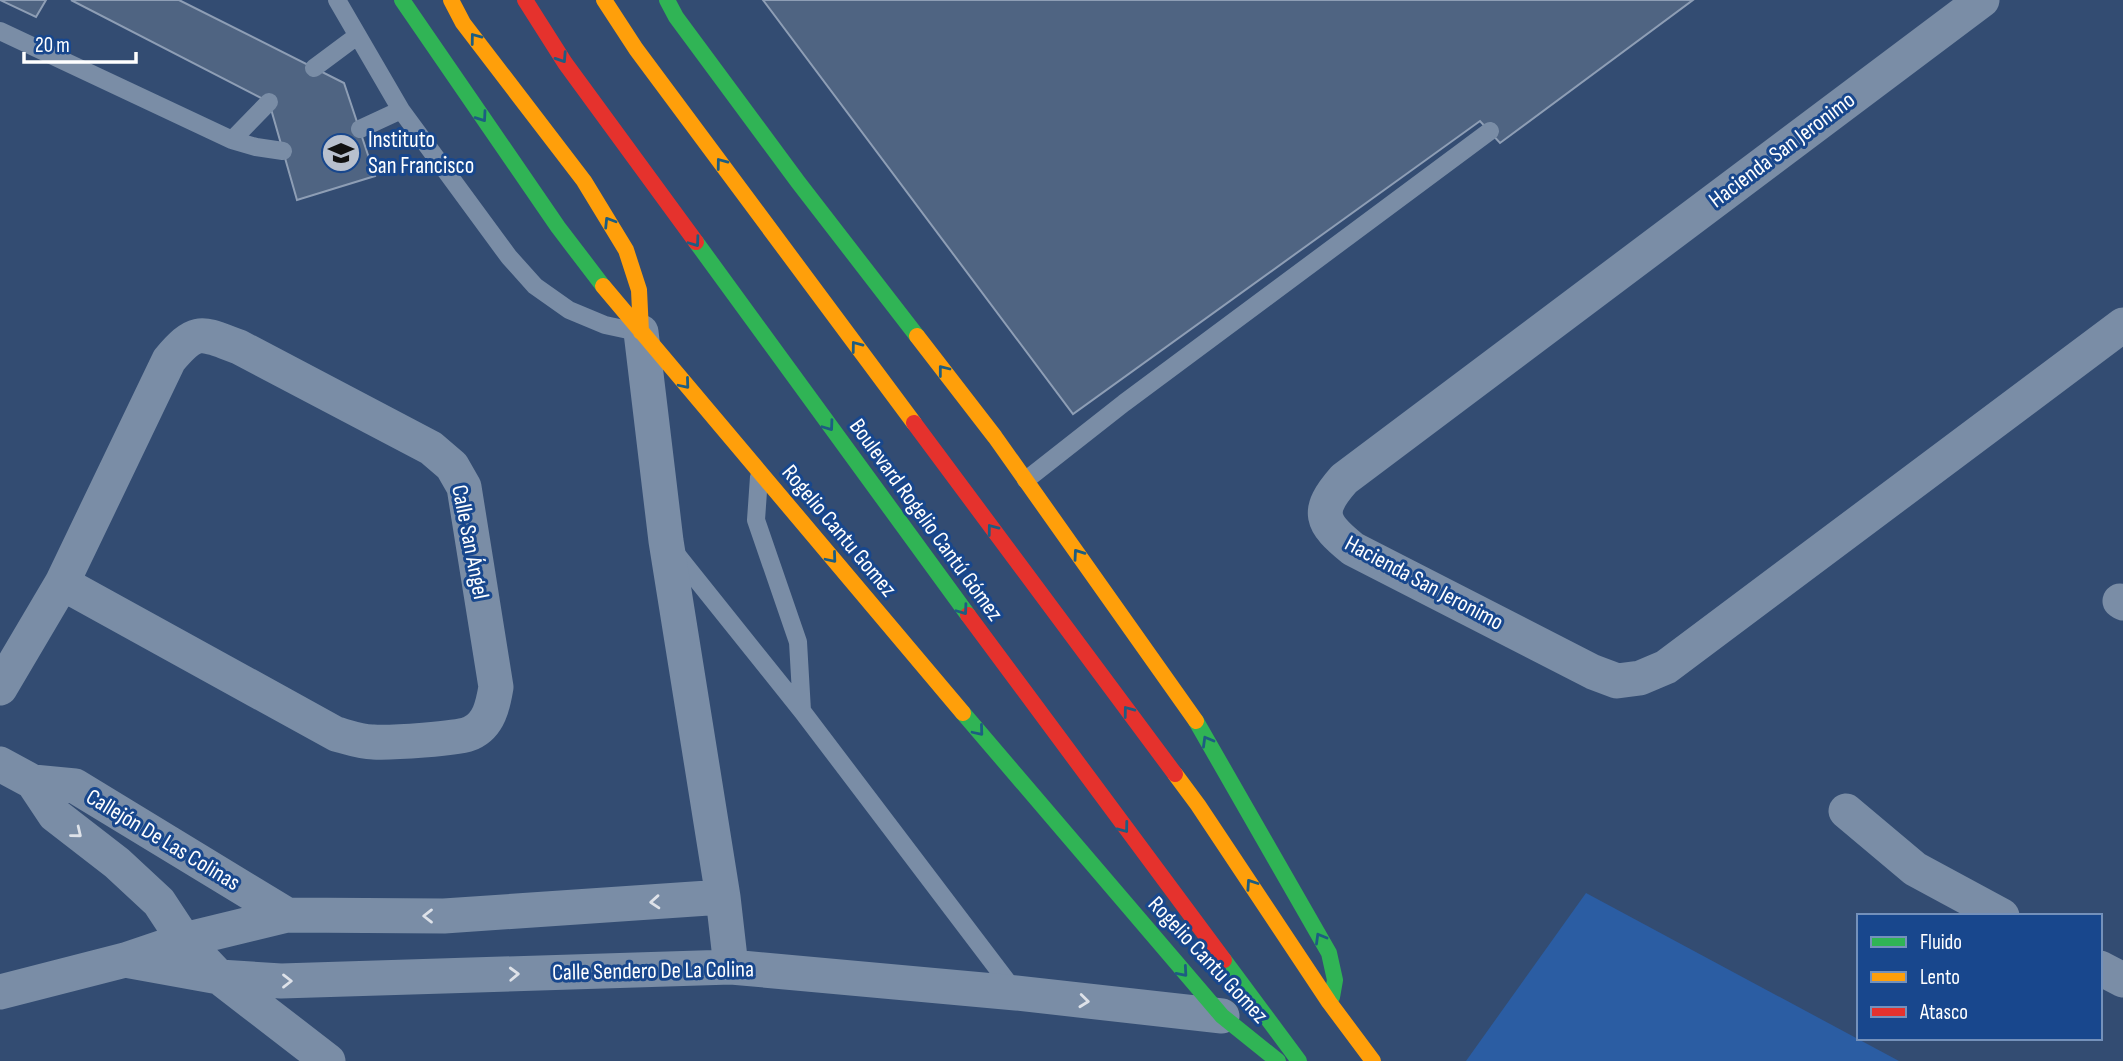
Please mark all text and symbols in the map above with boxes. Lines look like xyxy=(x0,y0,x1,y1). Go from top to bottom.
scale bar xyxy=(24,21,136,65)
text: 20 m xyxy=(35,33,70,58)
one-way arrow xyxy=(470,33,483,46)
one-way arrow xyxy=(554,50,567,63)
street label: Hacienda San Jeronimo xyxy=(1703,86,1861,214)
one-way arrow xyxy=(474,109,486,122)
place label: Instituto San Francisco xyxy=(368,126,474,180)
school or university icon: Instituto San Francisco xyxy=(320,132,362,174)
one-way arrow xyxy=(716,159,729,171)
one-way arrow xyxy=(604,216,617,229)
one-way arrow xyxy=(687,234,700,247)
one-way arrow xyxy=(852,341,865,354)
one-way arrow xyxy=(939,366,951,378)
one-way arrow xyxy=(677,376,689,389)
street label: Boulevard Rogelio Cantú Gómez xyxy=(843,413,1009,627)
one-way arrow xyxy=(821,418,834,431)
street label: Rogelio Cantu Gomez xyxy=(776,459,902,603)
street label: Calle San Ángel xyxy=(445,482,495,602)
one-way arrow xyxy=(988,524,1000,537)
street label: Hacienda San Jeronimo xyxy=(1340,529,1508,637)
one-way arrow xyxy=(824,549,836,562)
one-way arrow xyxy=(1074,549,1086,562)
one-way arrow xyxy=(955,602,967,615)
one-way arrow xyxy=(1123,706,1136,719)
one-way arrow xyxy=(970,724,983,736)
one-way arrow xyxy=(1202,735,1215,748)
street label: Callejón De Las Colinas xyxy=(81,783,245,897)
one-way arrow xyxy=(1115,820,1128,833)
one-way arrow xyxy=(68,825,81,837)
one-way arrow xyxy=(1246,879,1259,892)
street label: Rogelio Cantu Gomez xyxy=(1142,891,1274,1029)
one-way arrow xyxy=(649,894,660,909)
one-way arrow xyxy=(422,908,433,924)
legend xyxy=(1857,914,2102,1040)
text: Fluido xyxy=(1920,930,1962,955)
one-way arrow xyxy=(1315,933,1328,945)
street label: Calle Sendero De La Colina xyxy=(552,955,754,987)
one-way arrow xyxy=(1175,964,1187,977)
text: Lento xyxy=(1920,965,1960,990)
one-way arrow xyxy=(509,966,520,981)
one-way arrow xyxy=(282,973,293,989)
one-way arrow xyxy=(1078,993,1090,1008)
text: Atasco xyxy=(1919,1000,1968,1025)

